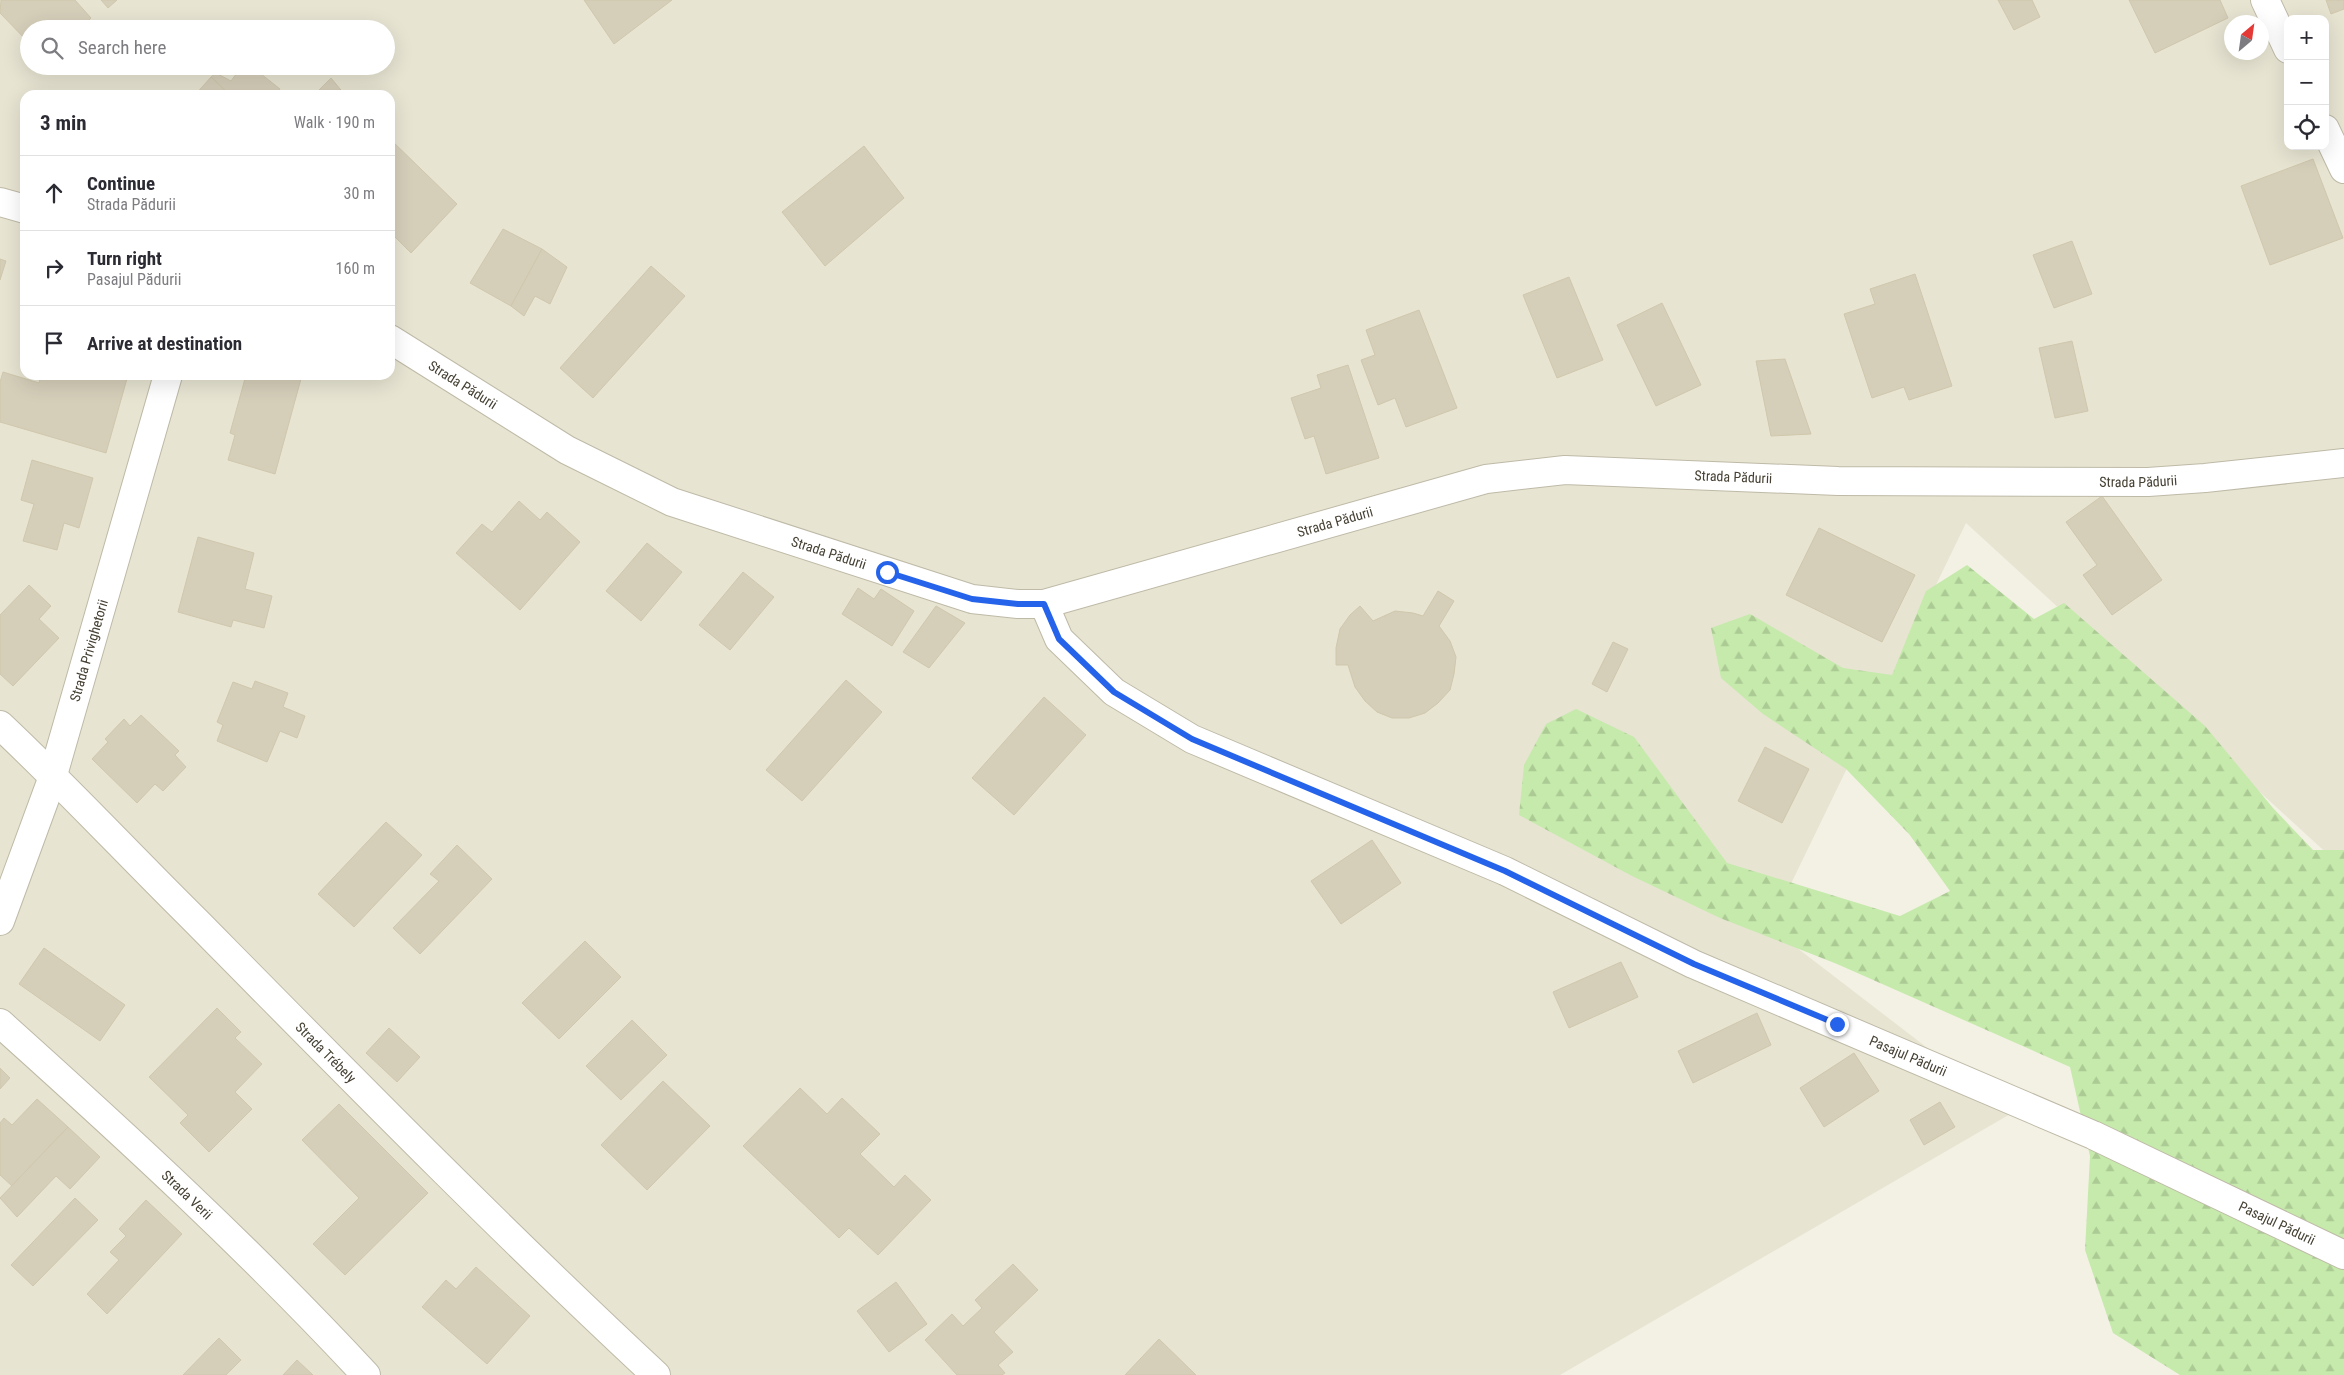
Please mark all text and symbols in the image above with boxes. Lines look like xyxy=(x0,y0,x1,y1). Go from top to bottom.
north arrow xyxy=(2224,15,2269,60)
map controls xyxy=(2284,15,2329,150)
button: + xyxy=(2284,15,2329,60)
search box xyxy=(20,20,395,75)
icon: search xyxy=(38,34,66,62)
text: Search here xyxy=(78,36,166,59)
button: − xyxy=(2284,60,2329,105)
button: locate xyxy=(2284,105,2329,150)
text: 3 min xyxy=(40,111,87,135)
text: Walk · 190 m xyxy=(294,113,375,132)
text: Continue xyxy=(87,172,155,195)
icon: ahead xyxy=(40,179,68,207)
text: 30 m xyxy=(343,184,375,203)
text: Strada Pădurii xyxy=(87,195,176,214)
text: Turn right xyxy=(87,247,162,270)
icon: right xyxy=(40,254,68,282)
text: 160 m xyxy=(336,259,375,278)
text: Pasajul Pădurii xyxy=(87,270,181,289)
icon: arrive xyxy=(40,329,68,357)
text: Arrive at destination xyxy=(87,332,242,355)
street label: Strada Pădurii xyxy=(426,357,500,412)
street label: Strada Pădurii xyxy=(1694,467,1773,486)
street label: Strada Pădurii xyxy=(2099,472,2178,490)
street label: Strada Pădurii xyxy=(1295,503,1375,540)
street label: Strada Pădurii xyxy=(789,533,868,572)
route start xyxy=(876,561,899,584)
street label: Strada Privighetorii xyxy=(67,597,111,703)
route end xyxy=(1826,1013,1849,1036)
street label: Strada Trébely xyxy=(292,1019,359,1086)
street label: Pasajul Pădurii xyxy=(1867,1032,1949,1080)
street label: Strada Verii xyxy=(158,1167,216,1223)
street label: Pasajul Pădurii xyxy=(2236,1198,2318,1248)

